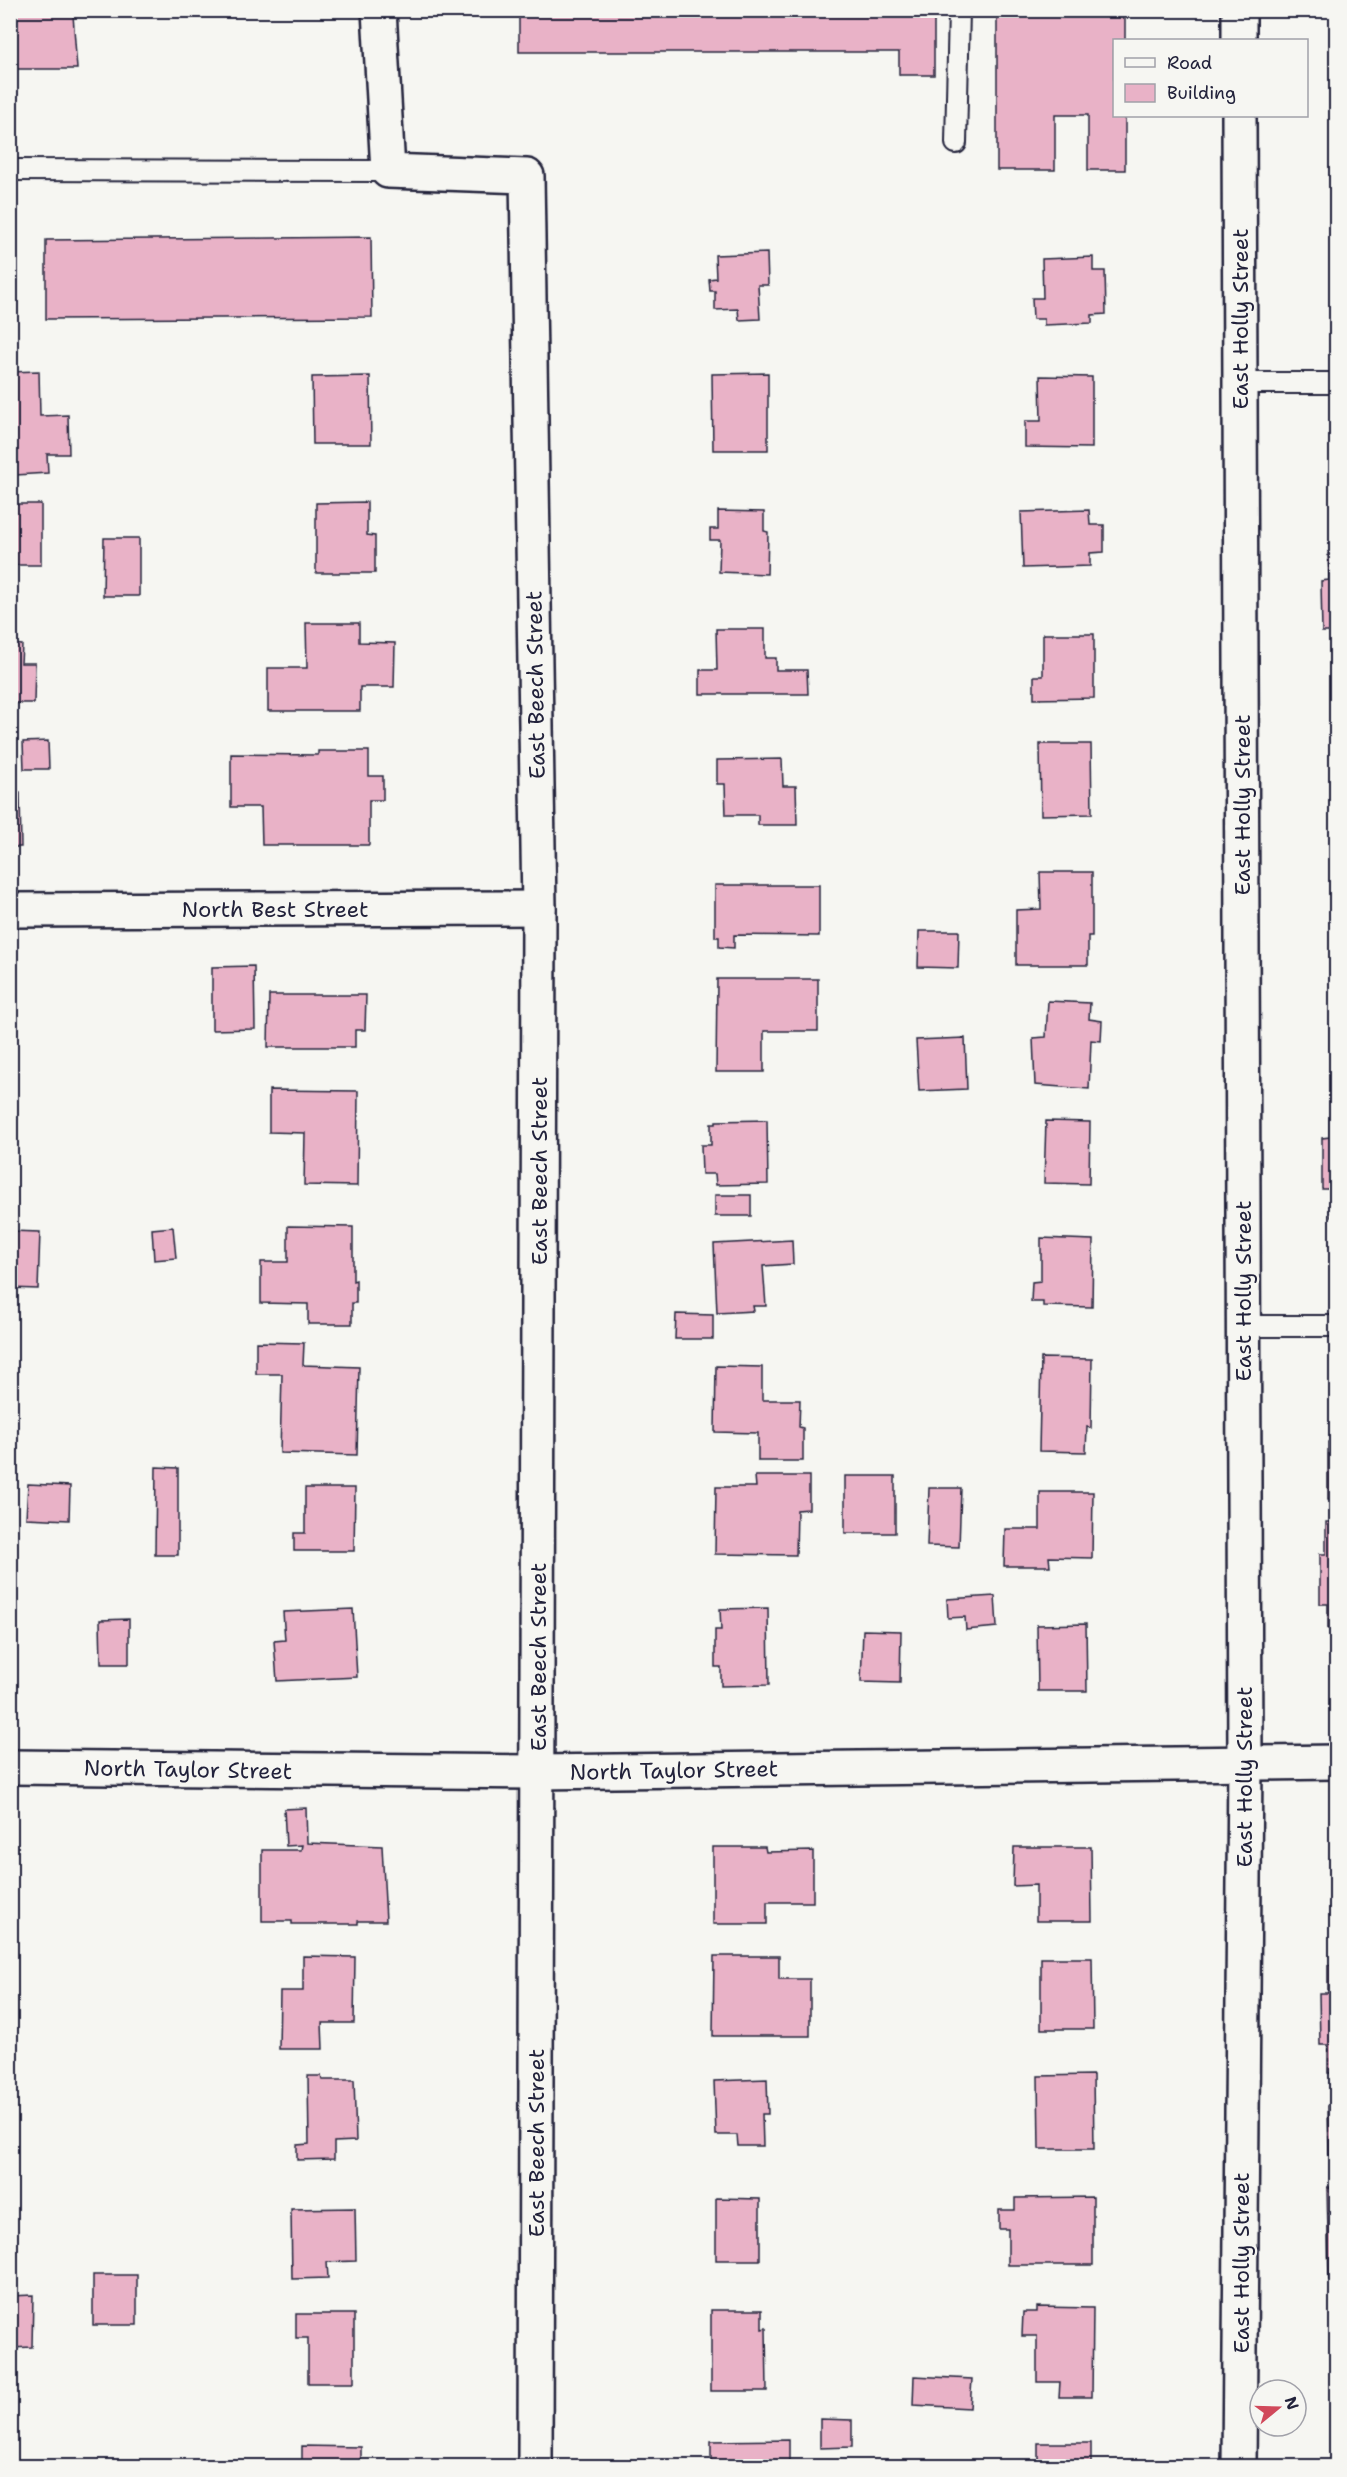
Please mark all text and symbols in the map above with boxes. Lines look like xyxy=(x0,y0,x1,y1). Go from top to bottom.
legend xyxy=(1113,39,1308,117)
text: Road xyxy=(1167,51,1212,75)
text: Building xyxy=(1167,81,1236,105)
street label: East Holly Street xyxy=(1226,228,1255,410)
street label: East Beech Street xyxy=(519,590,552,779)
street label: East Holly Street xyxy=(1228,714,1257,896)
street label: North Best Street xyxy=(181,895,369,924)
street label: East Beech Street xyxy=(525,1077,554,1265)
street label: East Holly Street xyxy=(1229,1200,1258,1382)
street label: East Beech Street xyxy=(524,1563,553,1751)
street label: East Holly Street xyxy=(1230,1686,1259,1868)
street label: North Taylor Street xyxy=(83,1753,293,1786)
street label: North Taylor Street xyxy=(569,1754,779,1787)
street label: East Beech Street xyxy=(522,2049,551,2237)
street label: East Holly Street xyxy=(1227,2172,1256,2354)
north arrow xyxy=(1248,2378,1308,2438)
text: N xyxy=(1280,2394,1304,2413)

